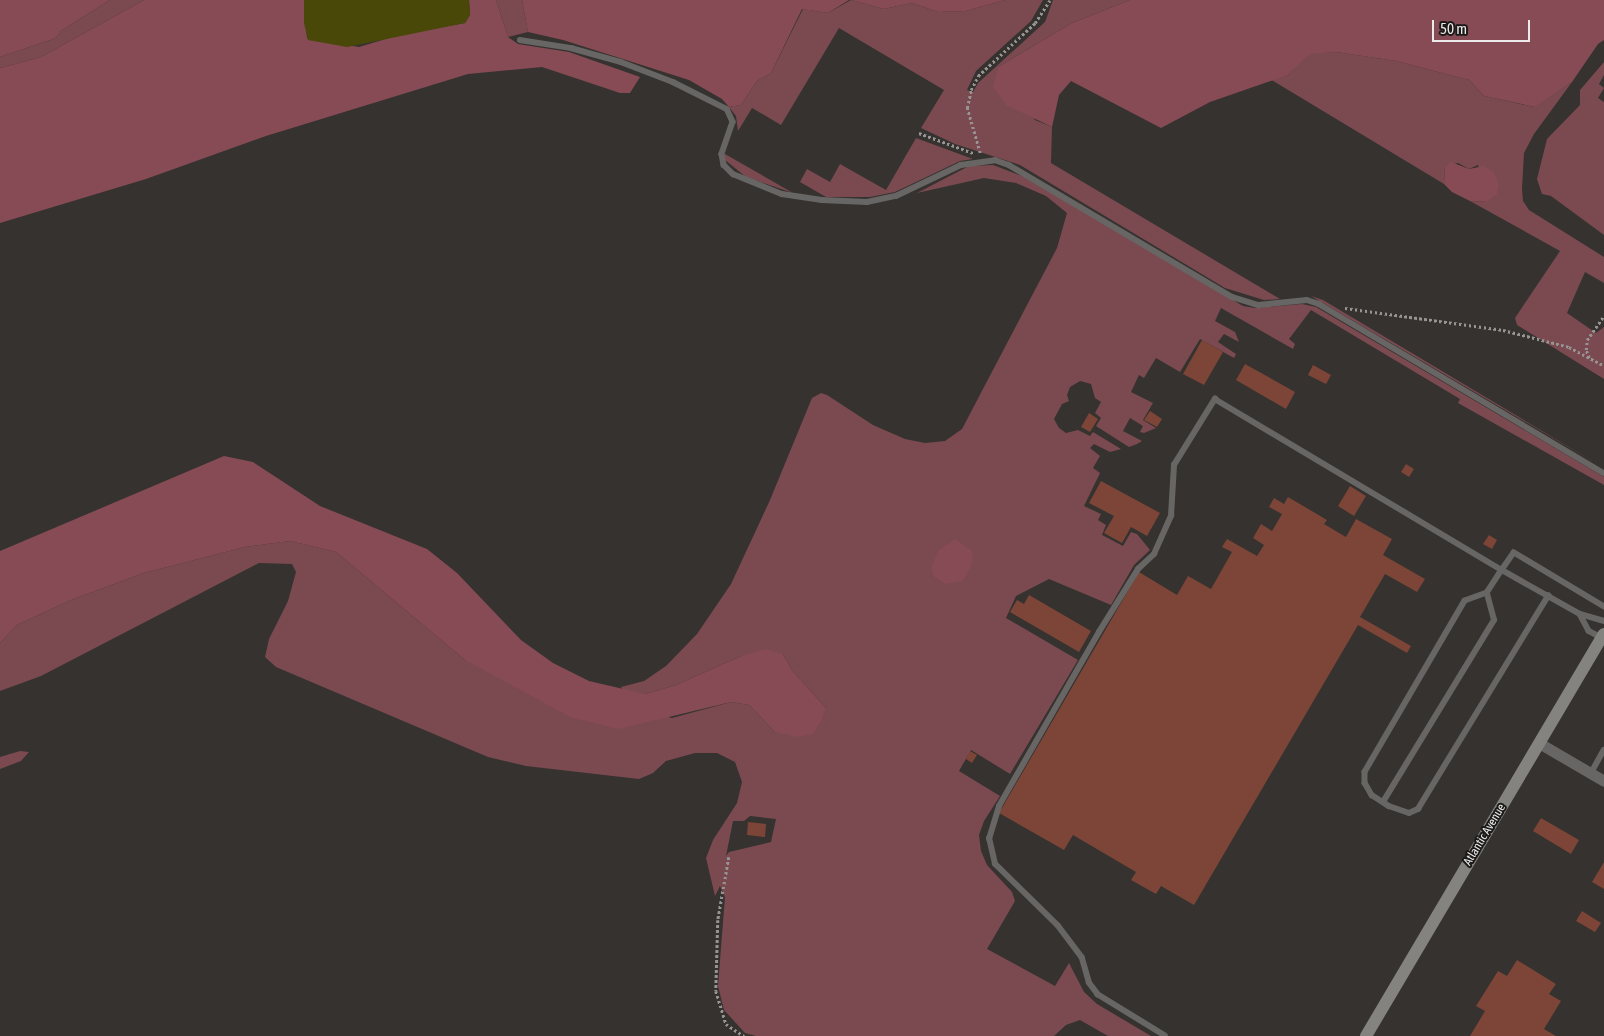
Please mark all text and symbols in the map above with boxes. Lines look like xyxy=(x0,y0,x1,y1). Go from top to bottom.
scale bar xyxy=(1434,10,1532,42)
text: 50 m xyxy=(1440,20,1467,37)
street label: Atlantic Avenue xyxy=(1461,802,1509,868)

